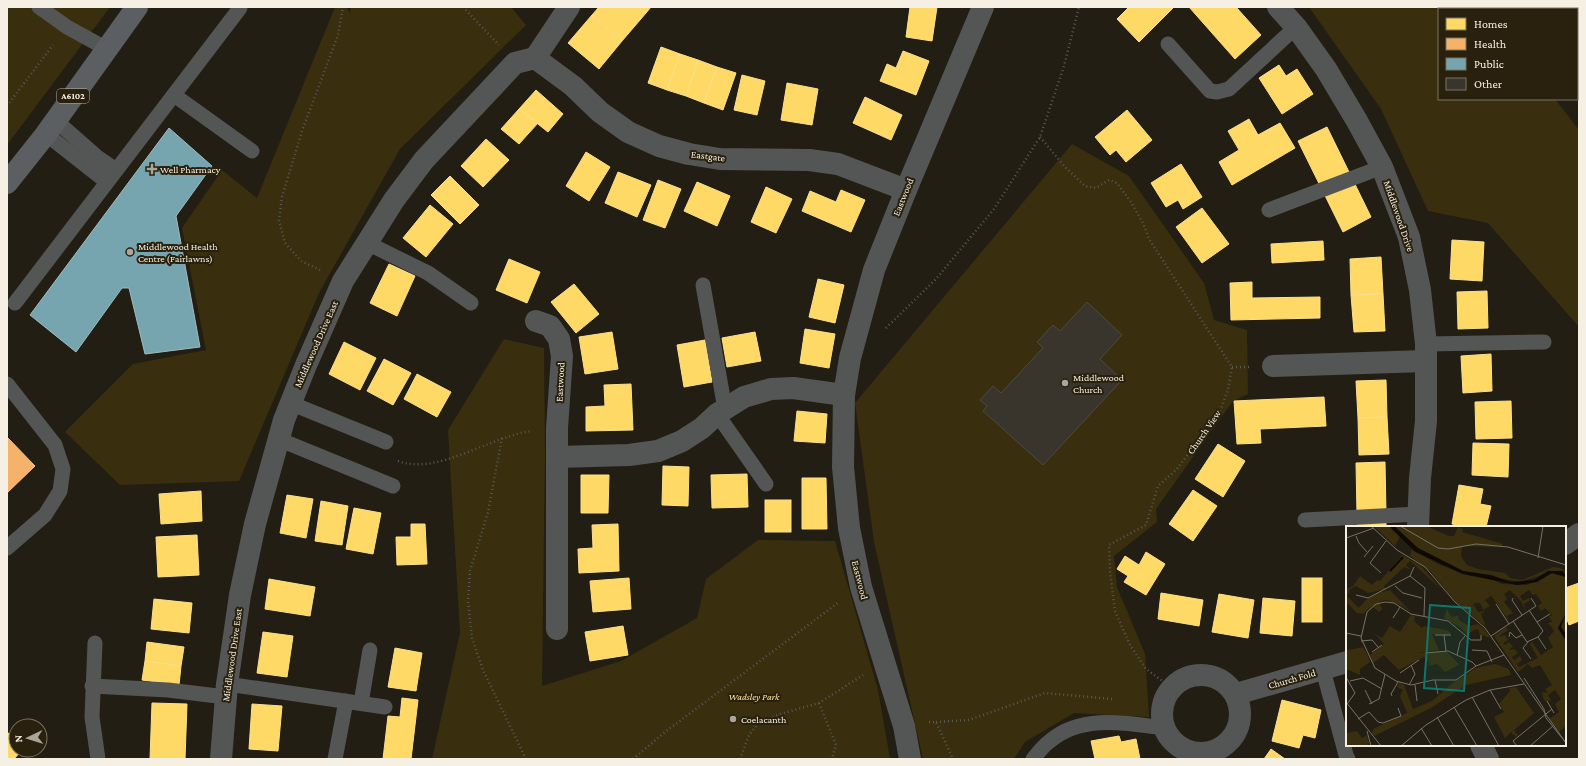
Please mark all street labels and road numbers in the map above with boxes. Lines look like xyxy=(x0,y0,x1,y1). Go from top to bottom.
road number: A6102 xyxy=(57,89,89,103)
street label: Eastgate xyxy=(690,148,726,164)
street label: Eastwood xyxy=(890,176,916,217)
street label: Middlewood Drive xyxy=(1382,179,1417,254)
street label: Middlewood Drive East xyxy=(292,298,340,389)
street label: Eastwood xyxy=(553,361,567,402)
street label: Church View xyxy=(1185,407,1224,456)
street label: Eastwood xyxy=(850,559,870,601)
street label: Middlewood Drive East xyxy=(220,607,244,702)
street label: Church Fold xyxy=(1267,667,1318,691)

